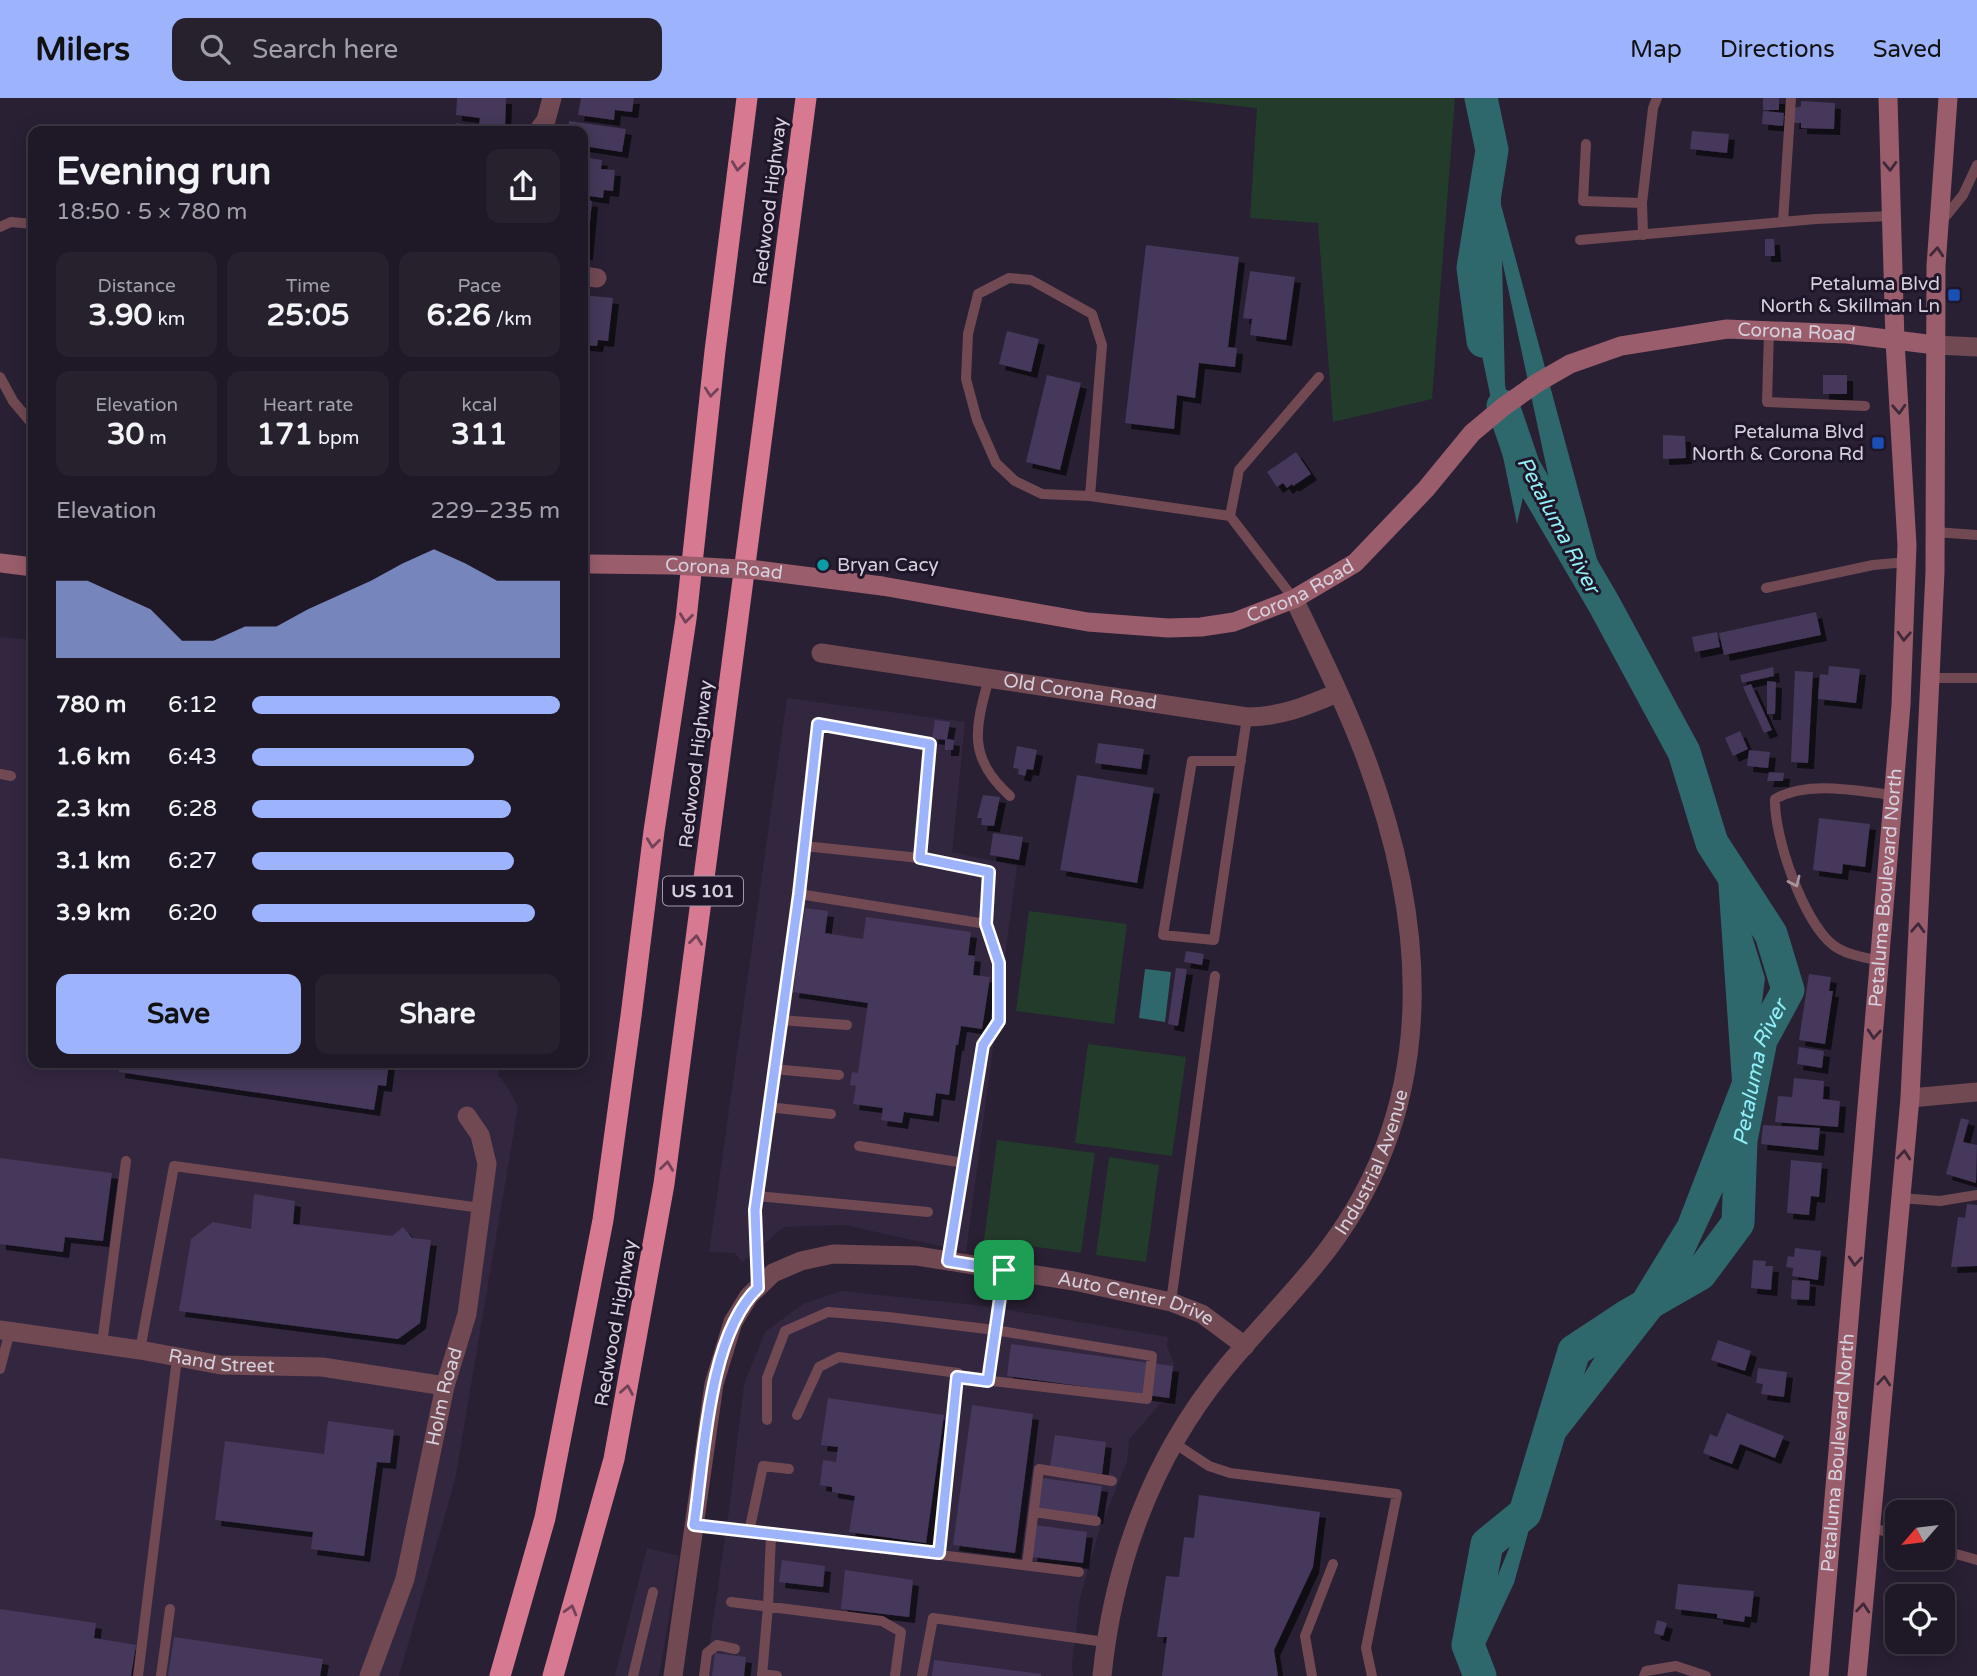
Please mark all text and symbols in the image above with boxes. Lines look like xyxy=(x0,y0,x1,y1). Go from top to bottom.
search box xyxy=(172,18,662,81)
text: Milers xyxy=(35,30,130,69)
icon: search xyxy=(196,30,234,68)
text: Search here xyxy=(252,34,398,65)
text: Map xyxy=(1630,35,1682,64)
text: Directions xyxy=(1720,35,1835,64)
text: Saved xyxy=(1873,35,1942,64)
street label: Redwood Highway xyxy=(749,116,791,286)
text: Evening run xyxy=(56,149,271,195)
button: share xyxy=(486,149,560,223)
one-way arrow xyxy=(730,160,745,171)
one-way arrow xyxy=(1883,161,1898,172)
text: 18:50 · 5 × 780 m xyxy=(56,198,247,226)
one-way arrow xyxy=(1929,246,1944,257)
place label: Petaluma Blvd North & Skillman Ln xyxy=(1760,273,1940,317)
text: Distance xyxy=(98,275,176,297)
text: Time xyxy=(286,275,330,297)
text: Pace xyxy=(457,275,501,297)
marker: Petaluma Blvd North & Skillman Ln xyxy=(1946,287,1962,303)
text: 3.90 xyxy=(88,297,152,334)
text: 25:05 xyxy=(266,297,350,334)
text: 6:26 xyxy=(427,297,491,334)
text: km xyxy=(152,308,185,330)
text: /km xyxy=(491,308,532,330)
street label: Corona Road xyxy=(1737,318,1857,346)
one-way arrow xyxy=(703,386,718,397)
text: Elevation xyxy=(95,394,178,416)
text: Heart rate xyxy=(263,394,353,416)
text: kcal xyxy=(461,394,497,416)
one-way arrow xyxy=(1891,404,1906,415)
text: 30 xyxy=(107,416,144,453)
text: 171 xyxy=(257,416,313,453)
text: 311 xyxy=(451,416,508,453)
place label: Petaluma Blvd North & Corona Rd xyxy=(1692,421,1864,465)
text: m xyxy=(144,427,167,449)
text: bpm xyxy=(313,427,359,449)
marker: Petaluma Blvd North & Corona Rd xyxy=(1870,435,1886,451)
water label: Petaluma River xyxy=(1511,452,1606,600)
text: Elevation xyxy=(56,497,157,525)
text: 229–235 m xyxy=(431,497,560,525)
street label: Corona Road xyxy=(665,554,784,584)
place label: Bryan Cacy xyxy=(837,554,939,576)
street label: Corona Road xyxy=(1243,555,1358,627)
marker: Bryan Cacy xyxy=(815,557,831,573)
one-way arrow xyxy=(678,612,693,624)
one-way arrow xyxy=(1896,631,1911,642)
street label: Old Corona Road xyxy=(1002,670,1158,714)
street label: Redwood Highway xyxy=(675,679,717,849)
text: 780 m xyxy=(56,691,126,719)
text: 6:12 xyxy=(168,691,217,719)
text: 1.6 km xyxy=(56,743,131,771)
text: 6:43 xyxy=(168,743,217,771)
street label: Petaluma Boulevard North xyxy=(1865,768,1907,1008)
text: 2.3 km xyxy=(56,795,131,823)
text: 6:28 xyxy=(168,795,217,823)
one-way arrow xyxy=(645,837,660,849)
text: 3.1 km xyxy=(56,847,131,875)
text: 6:27 xyxy=(168,847,217,875)
one-way arrow xyxy=(1787,875,1801,887)
road number: US 101 xyxy=(663,876,743,906)
text: 3.9 km xyxy=(56,899,131,927)
text: 6:20 xyxy=(168,899,217,927)
one-way arrow xyxy=(1910,922,1925,933)
one-way arrow xyxy=(689,935,704,946)
button: Save xyxy=(56,974,301,1054)
button: Share xyxy=(315,974,560,1054)
water label: Petaluma River xyxy=(1728,993,1794,1148)
one-way arrow xyxy=(1867,1029,1882,1040)
street label: Industrial Avenue xyxy=(1330,1087,1413,1239)
one-way arrow xyxy=(1897,1149,1912,1161)
one-way arrow xyxy=(659,1160,674,1172)
street label: Redwood Highway xyxy=(590,1238,642,1408)
pin xyxy=(974,1240,1034,1300)
icon: arrive xyxy=(985,1251,1023,1289)
one-way arrow xyxy=(1848,1256,1863,1267)
street label: Auto Center Drive xyxy=(1056,1268,1218,1330)
street label: Petaluma Boulevard North xyxy=(1817,1333,1859,1573)
street label: Rand Street xyxy=(167,1344,275,1377)
street label: Holm Road xyxy=(422,1345,467,1448)
one-way arrow xyxy=(1876,1376,1891,1387)
one-way arrow xyxy=(619,1384,634,1396)
north arrow xyxy=(1885,1500,1955,1570)
map controls xyxy=(1885,1500,1955,1654)
button: locate xyxy=(1885,1584,1955,1654)
one-way arrow xyxy=(1855,1602,1870,1613)
one-way arrow xyxy=(563,1605,578,1617)

